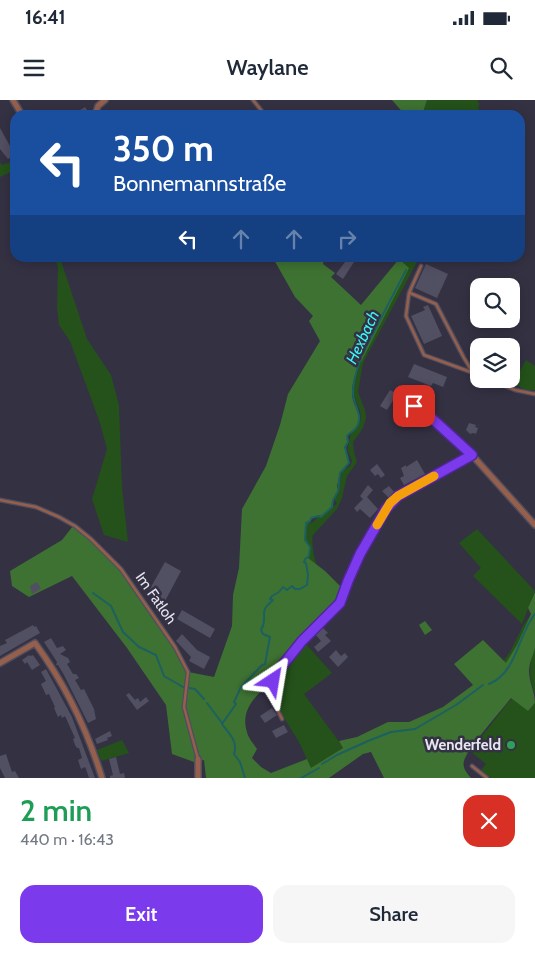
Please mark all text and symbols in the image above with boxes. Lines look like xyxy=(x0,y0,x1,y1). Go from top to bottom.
text: 16:41 xyxy=(25,6,66,29)
icon: menu xyxy=(20,54,48,82)
text: Waylane xyxy=(226,54,309,81)
icon: search xyxy=(487,54,515,82)
text: 350 m xyxy=(113,127,214,170)
icon: left xyxy=(30,130,95,195)
text: Bonnemannstraße xyxy=(113,170,286,197)
icon: left xyxy=(174,225,202,253)
icon: ahead xyxy=(227,225,255,253)
icon: ahead xyxy=(280,225,308,253)
icon: right xyxy=(333,225,361,253)
map controls xyxy=(470,278,520,388)
button: search xyxy=(470,278,520,328)
water label: Hexbach xyxy=(342,307,383,367)
button: layers xyxy=(470,338,520,388)
pin xyxy=(393,385,435,427)
icon: arrive xyxy=(400,392,428,420)
street label: Im Fatloh xyxy=(132,569,180,627)
position arrow xyxy=(246,654,298,706)
place label: Wenderfeld xyxy=(425,736,501,754)
marker: Wenderfeld xyxy=(505,739,517,751)
text: 2 min xyxy=(20,792,92,829)
button: close xyxy=(463,795,515,847)
text: 440 m · 16:43 xyxy=(20,830,114,849)
button: Exit xyxy=(20,885,263,943)
button: Share xyxy=(273,885,515,943)

